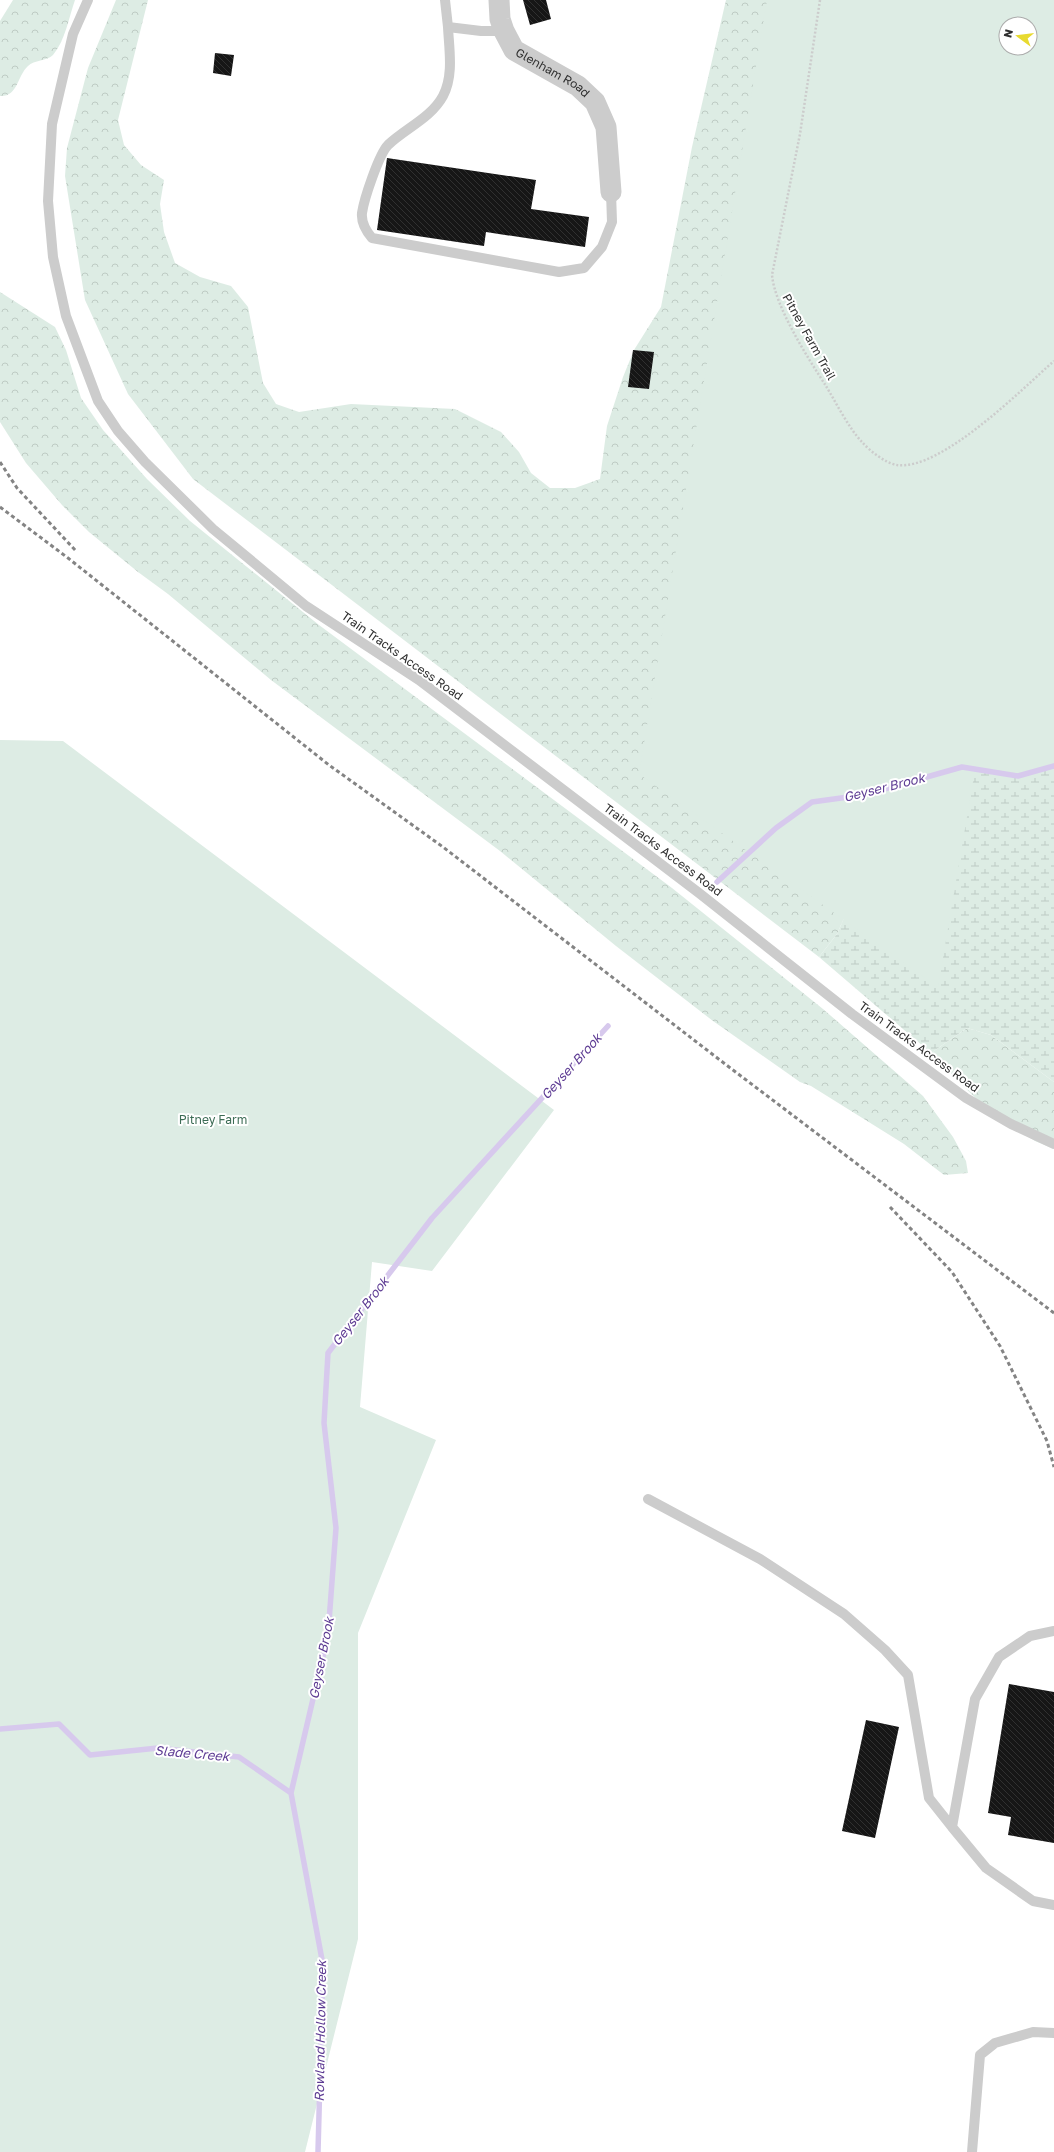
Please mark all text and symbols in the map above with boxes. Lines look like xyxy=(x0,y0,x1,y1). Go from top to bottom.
north arrow xyxy=(998,16,1038,56)
text: N xyxy=(1000,28,1015,39)
street label: Glenham Road xyxy=(513,44,593,100)
street label: Pitney Farm Trail xyxy=(780,291,839,383)
street label: Train Tracks Access Road xyxy=(339,608,466,703)
water label: Geyser Brook xyxy=(842,769,928,805)
street label: Train Tracks Access Road xyxy=(601,800,726,899)
street label: Train Tracks Access Road xyxy=(856,998,982,1095)
water label: Geyser Brook xyxy=(537,1029,606,1102)
park label: Pitney Farm xyxy=(179,1112,247,1127)
water label: Geyser Brook xyxy=(328,1272,393,1349)
water label: Geyser Brook xyxy=(305,1614,337,1700)
water label: Slade Creek xyxy=(154,1742,232,1764)
water label: Rowland Hollow Creek xyxy=(311,1959,329,2102)

